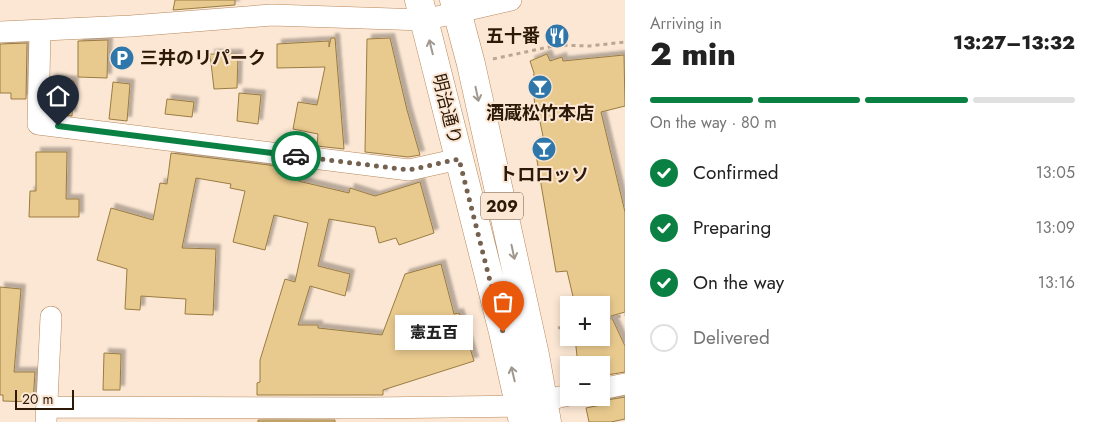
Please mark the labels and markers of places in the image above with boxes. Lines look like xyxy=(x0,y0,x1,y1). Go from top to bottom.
place label: 五十番 xyxy=(486,23,540,49)
restaurant icon: 五十番 xyxy=(544,23,570,49)
parking icon: 三井のリパーク xyxy=(109,45,135,71)
place label: 三井のリパーク xyxy=(140,45,266,71)
bar icon: 酒蔵松竹本店 xyxy=(527,74,553,100)
pin xyxy=(37,75,79,126)
place label: 酒蔵松竹本店 xyxy=(486,100,594,126)
bar icon: トロロッソ xyxy=(531,136,557,162)
place label: トロロッソ xyxy=(499,162,589,188)
pin xyxy=(482,281,524,332)
callout: 憲五百 xyxy=(396,314,473,350)

